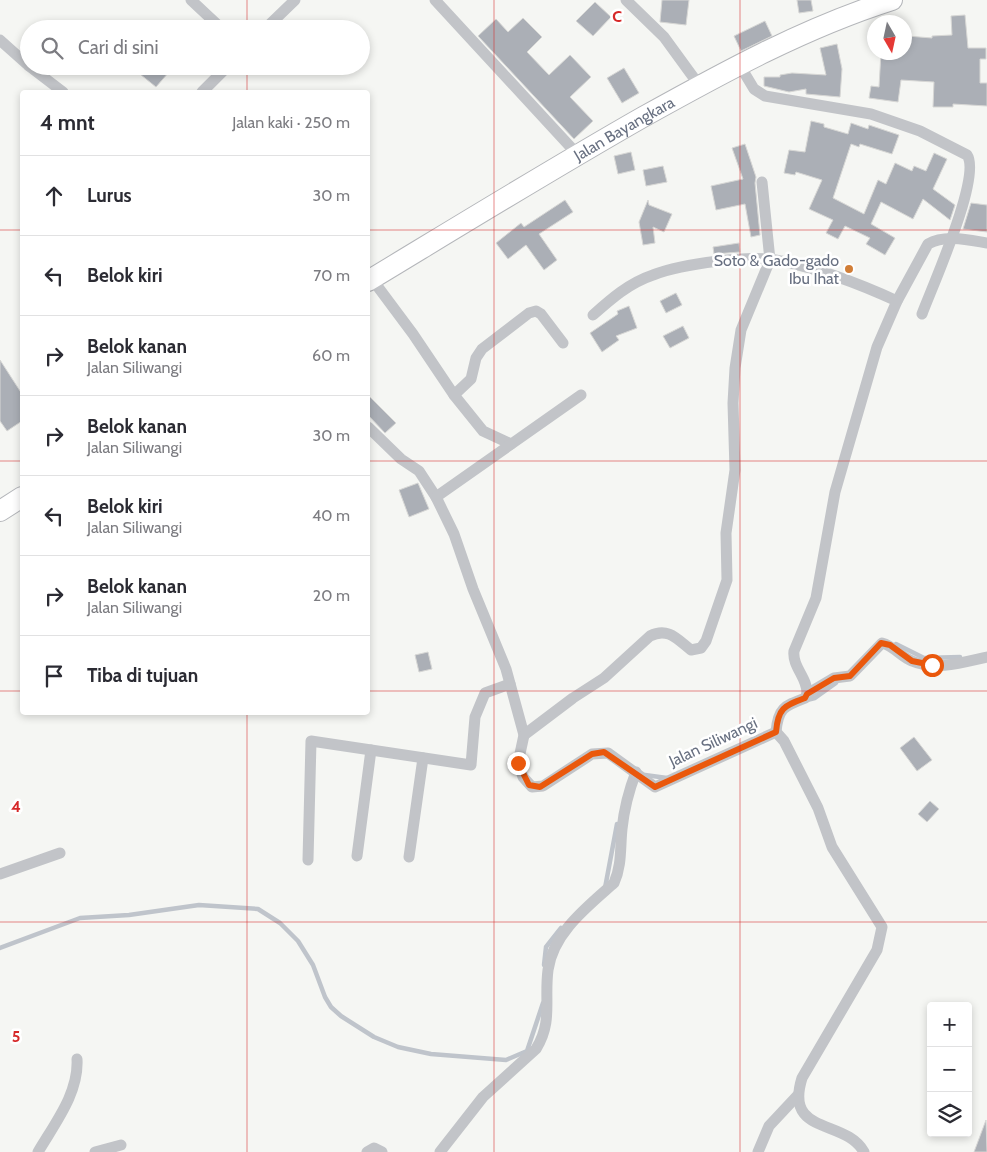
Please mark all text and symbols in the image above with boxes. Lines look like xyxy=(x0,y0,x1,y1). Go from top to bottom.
text: C xyxy=(612,7,622,26)
north arrow xyxy=(867,15,912,60)
search box xyxy=(20,20,370,75)
icon: search xyxy=(38,34,66,62)
text: Cari di sini xyxy=(78,36,159,59)
street label: Jalan Bayangkara xyxy=(569,92,678,165)
text: 4 mnt xyxy=(40,110,95,135)
text: Jalan kaki · 250 m xyxy=(232,113,350,132)
icon: ahead xyxy=(40,182,68,210)
text: Lurus xyxy=(87,184,132,207)
text: 30 m xyxy=(313,186,350,205)
place label: Soto & Gado-gado Ibu Ihat xyxy=(714,251,840,288)
icon: left xyxy=(40,262,68,290)
marker: Soto & Gado-gado Ibu Ihat xyxy=(843,263,855,275)
text: Belok kiri xyxy=(87,264,163,287)
text: 70 m xyxy=(313,266,350,285)
text: Belok kanan xyxy=(87,335,187,358)
icon: right xyxy=(40,342,68,370)
text: 60 m xyxy=(312,346,350,365)
text: Jalan Siliwangi xyxy=(87,358,182,377)
text: Belok kanan xyxy=(87,415,187,438)
icon: right xyxy=(40,422,68,450)
text: 30 m xyxy=(313,426,350,445)
text: Jalan Siliwangi xyxy=(87,438,182,457)
text: Belok kiri xyxy=(87,495,163,518)
icon: left xyxy=(40,502,68,530)
text: 40 m xyxy=(312,506,350,525)
text: Jalan Siliwangi xyxy=(87,518,182,537)
text: Belok kanan xyxy=(87,575,187,598)
icon: right xyxy=(40,582,68,610)
text: 20 m xyxy=(313,586,350,605)
text: Jalan Siliwangi xyxy=(87,598,182,617)
route start xyxy=(921,654,944,677)
icon: arrive xyxy=(40,662,68,690)
text: Tiba di tujuan xyxy=(87,664,198,687)
street label: Jalan Siliwangi xyxy=(665,713,760,771)
route end xyxy=(507,752,530,775)
text: 4 xyxy=(11,797,21,816)
map controls xyxy=(927,1002,972,1137)
button: + xyxy=(927,1002,972,1047)
text: 5 xyxy=(12,1027,20,1046)
button: − xyxy=(927,1047,972,1092)
button: layers xyxy=(927,1092,972,1137)

